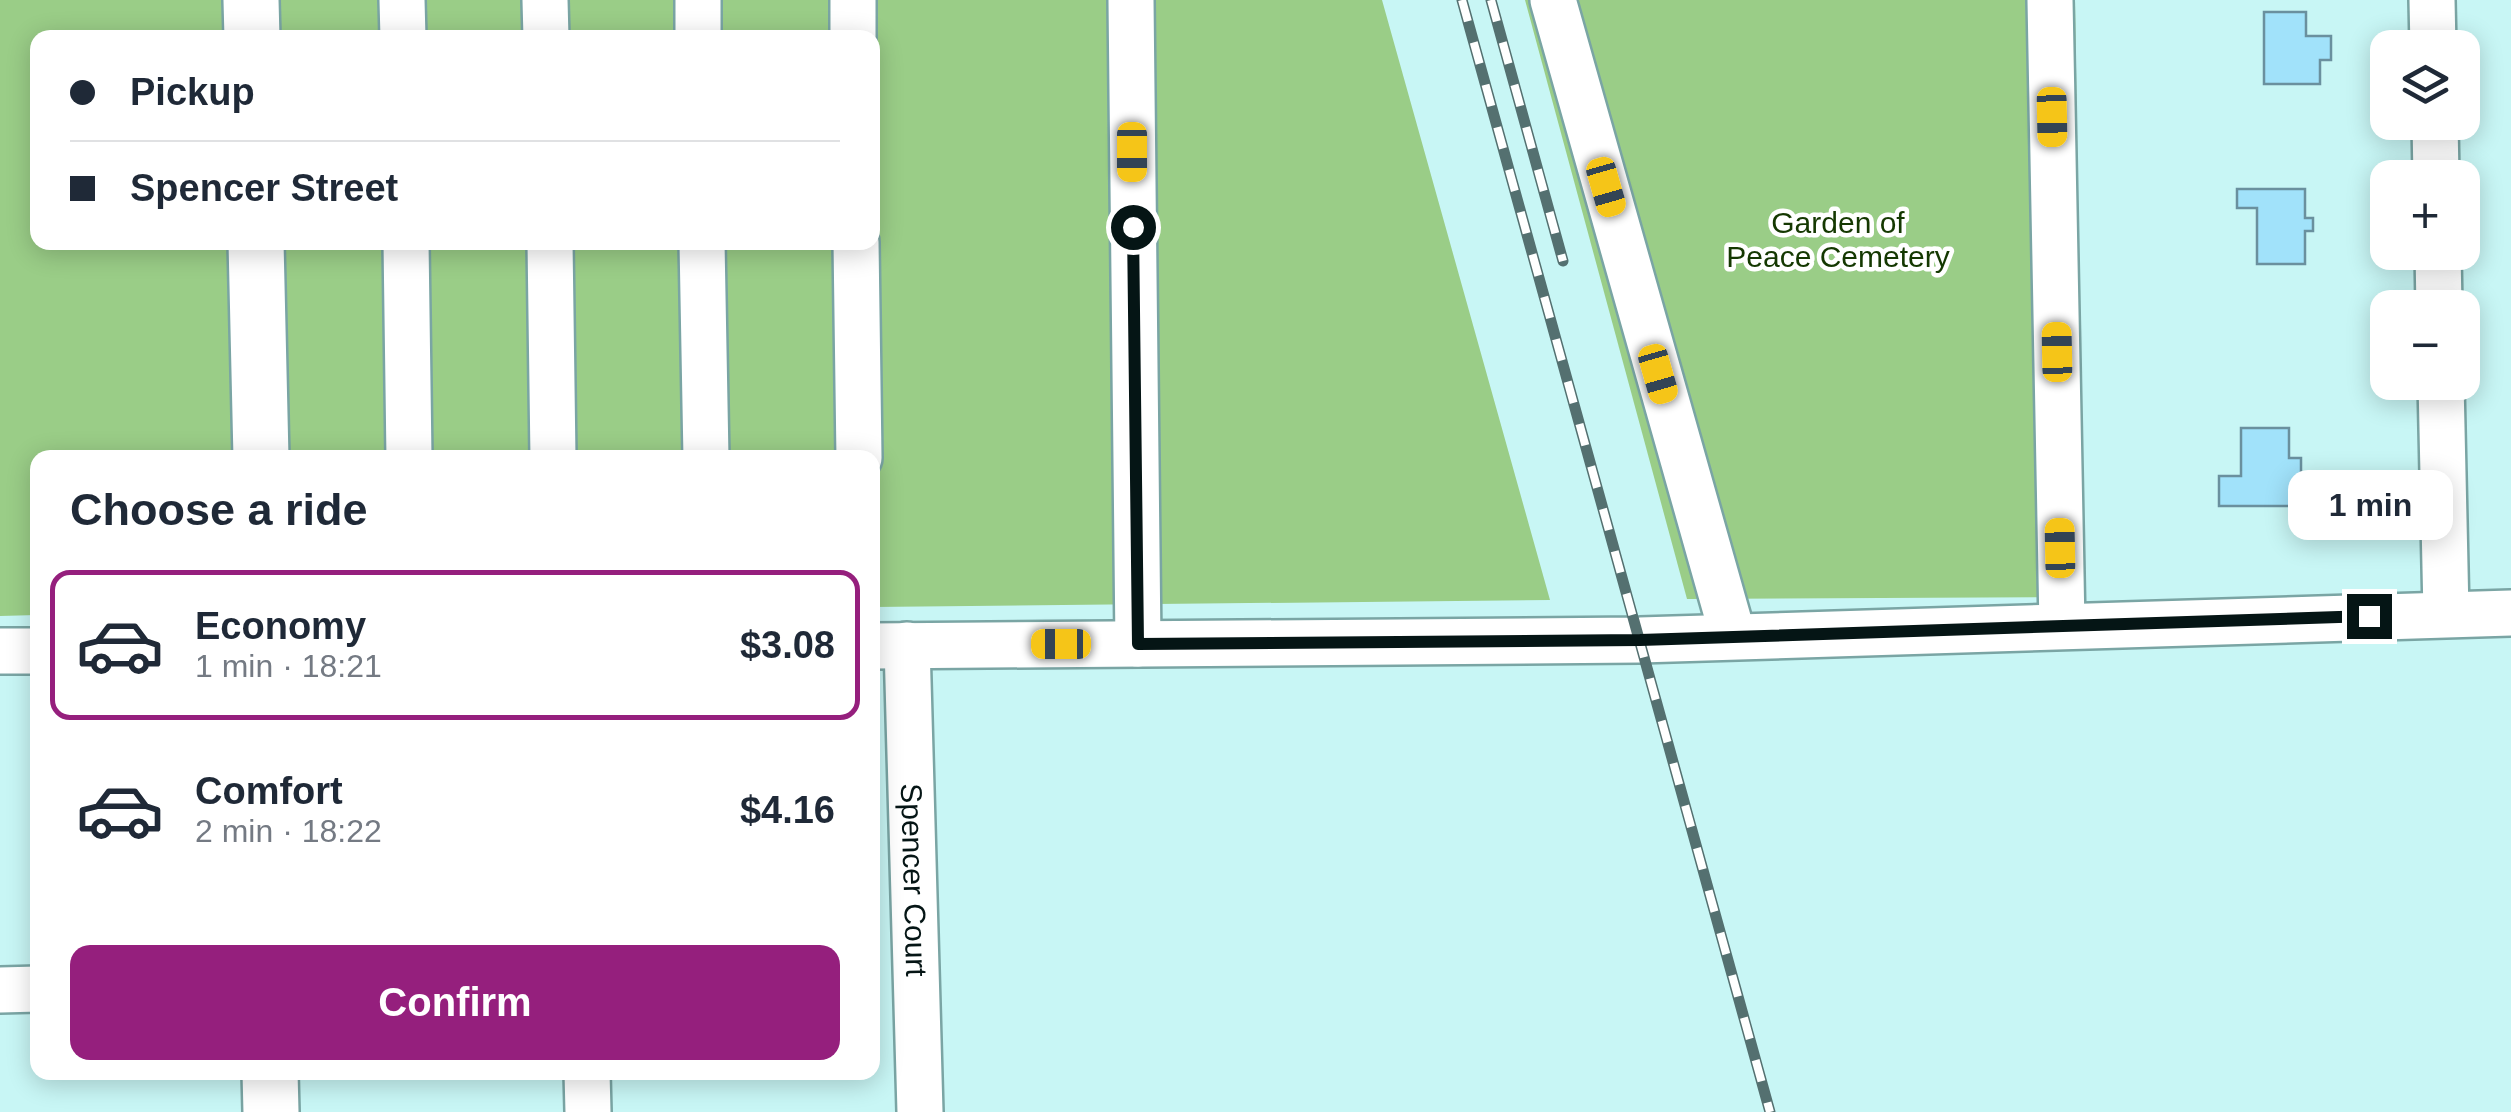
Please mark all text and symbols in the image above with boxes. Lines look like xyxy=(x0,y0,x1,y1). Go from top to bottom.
map controls xyxy=(2370,30,2480,400)
button: layers xyxy=(2370,30,2480,140)
text: Pickup xyxy=(130,71,255,113)
car xyxy=(2036,87,2068,147)
car xyxy=(1117,122,1147,182)
car xyxy=(1583,154,1629,220)
button: + xyxy=(2370,160,2480,270)
text: Spencer Street xyxy=(130,167,398,209)
route start xyxy=(1111,205,1156,250)
park label: Garden of Peace Cemetery xyxy=(1726,206,1950,273)
button: − xyxy=(2370,290,2480,400)
car xyxy=(2041,322,2073,382)
car xyxy=(1635,341,1681,407)
callout: 1 min xyxy=(2286,471,2452,541)
text: Choose a ride xyxy=(70,484,368,535)
text: 1 min xyxy=(2329,487,2412,523)
car xyxy=(2044,518,2076,578)
route end xyxy=(2347,594,2392,639)
icon: car xyxy=(75,600,165,690)
text: Economy xyxy=(195,605,366,647)
text: $3.08 xyxy=(740,624,835,666)
car xyxy=(1031,629,1091,659)
text: 1 min · 18:21 xyxy=(195,648,382,684)
icon: car xyxy=(75,765,165,855)
text: Comfort xyxy=(195,770,343,812)
street label: Spencer Court xyxy=(895,783,933,978)
text: $4.16 xyxy=(740,789,835,831)
text: 2 min · 18:22 xyxy=(195,813,382,849)
button: Confirm xyxy=(70,945,840,1060)

